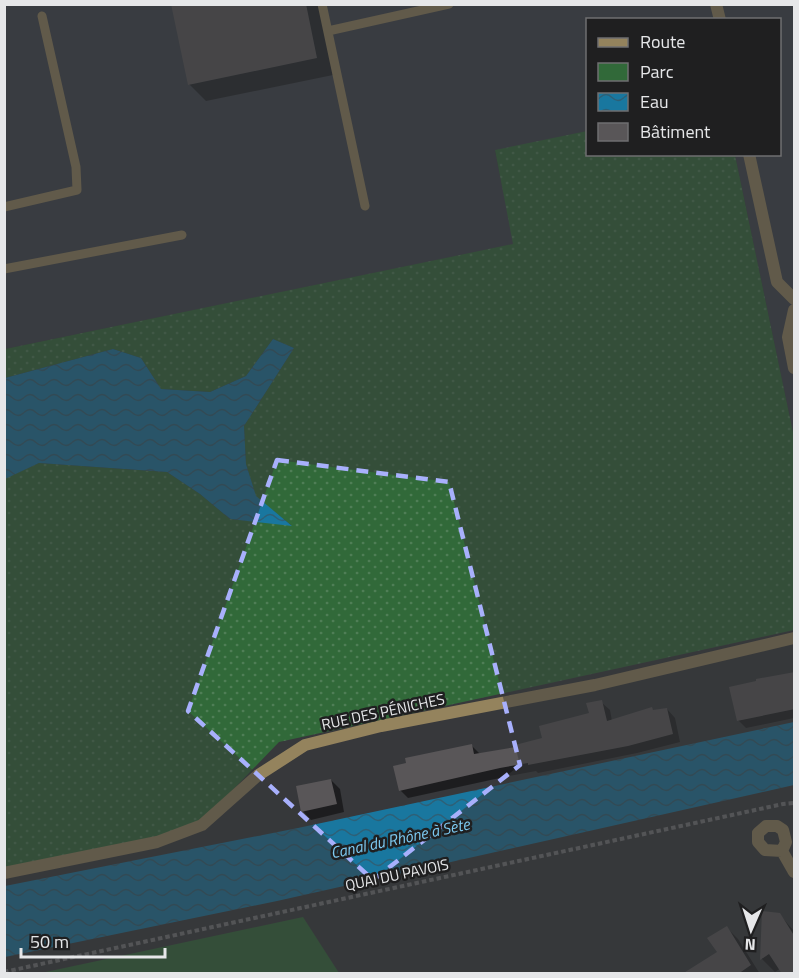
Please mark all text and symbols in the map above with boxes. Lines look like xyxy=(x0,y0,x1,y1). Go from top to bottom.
legend xyxy=(586,18,781,156)
text: Route xyxy=(640,28,685,55)
text: Parc xyxy=(640,58,674,85)
text: Eau xyxy=(640,88,669,115)
text: Bâtiment xyxy=(640,118,711,145)
street label: RUE DES PÉNICHES xyxy=(319,687,447,736)
water label: Canal du Rhône à Sète xyxy=(328,811,473,864)
street label: QUAI DU PAVOIS xyxy=(343,852,451,897)
north arrow xyxy=(721,900,781,960)
scale bar xyxy=(21,921,165,959)
text: 50 m xyxy=(30,928,69,955)
text: N xyxy=(744,933,756,957)

